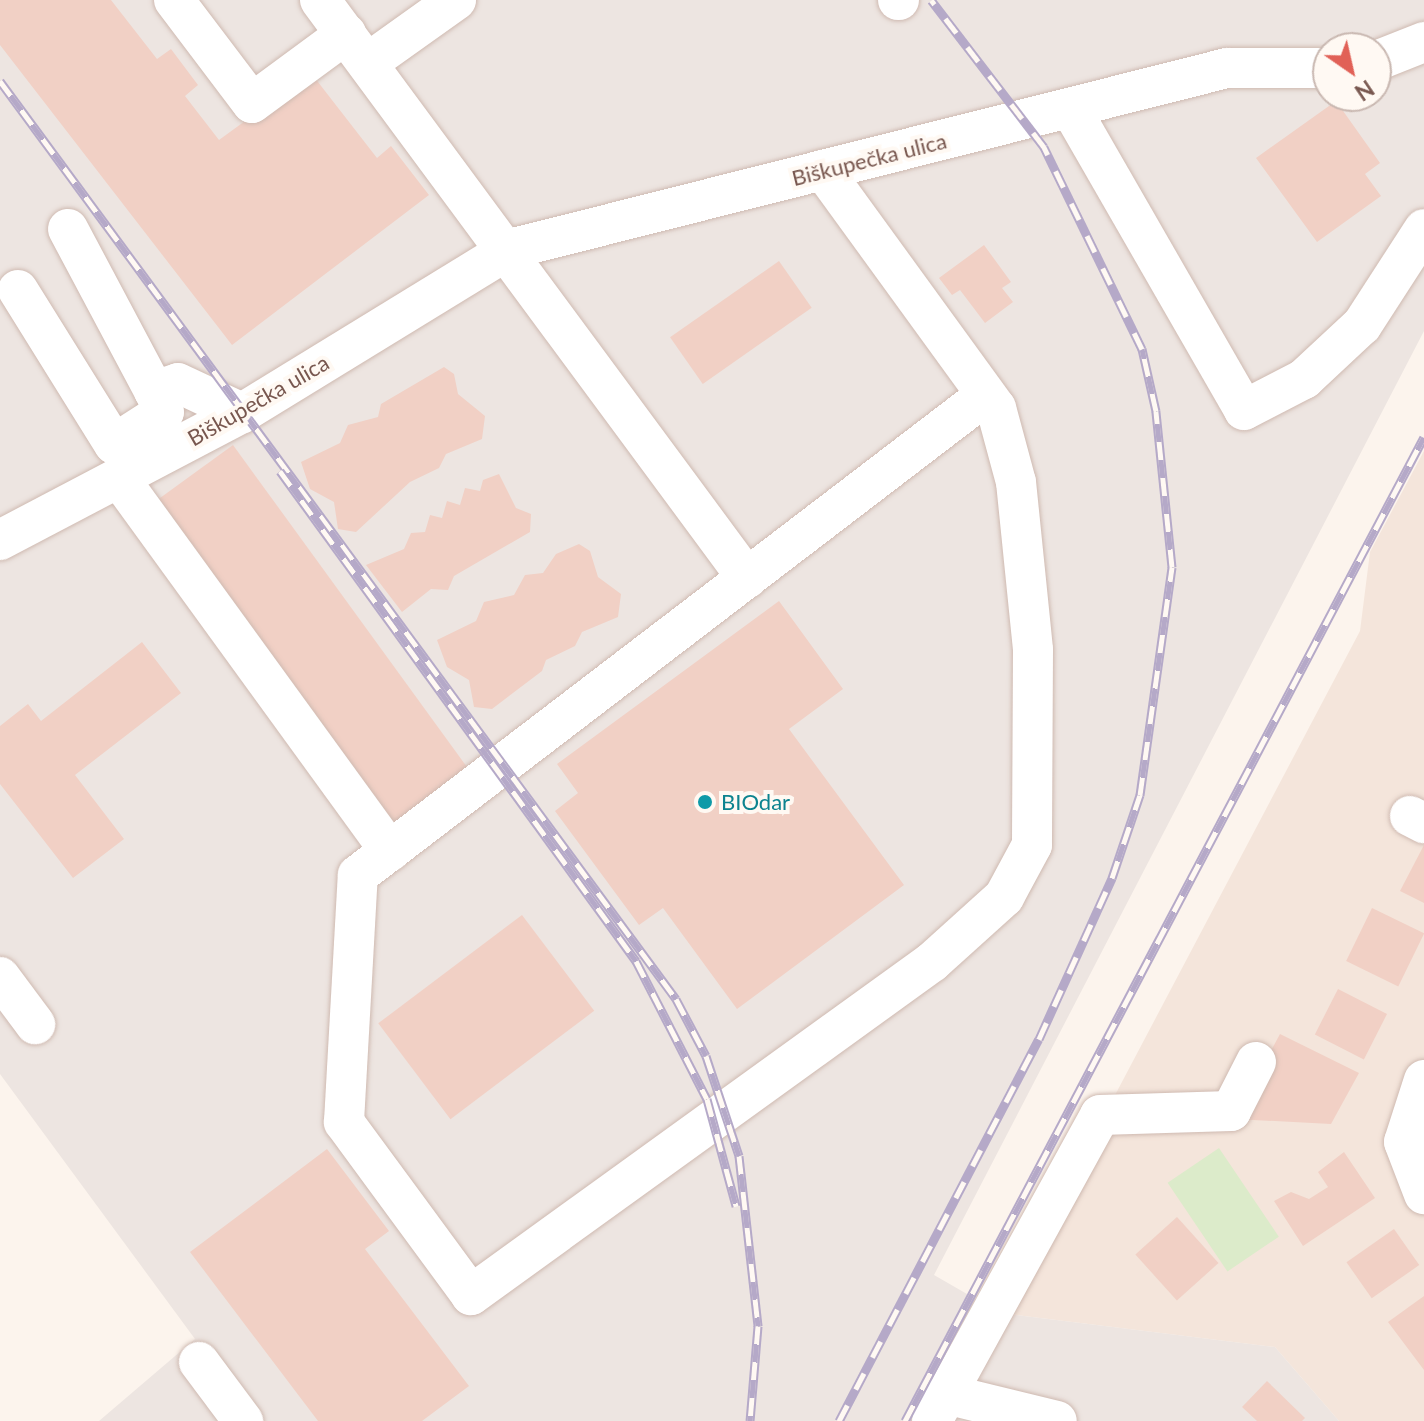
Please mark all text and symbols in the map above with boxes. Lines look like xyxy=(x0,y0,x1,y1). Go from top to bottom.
north arrow xyxy=(1312,32,1392,112)
text: N xyxy=(1350,75,1379,107)
street label: Biškupečka ulica xyxy=(789,127,949,191)
street label: Biškupečka ulica xyxy=(183,349,333,451)
place label: BIOdar xyxy=(721,789,790,815)
marker: BIOdar xyxy=(696,793,714,811)

